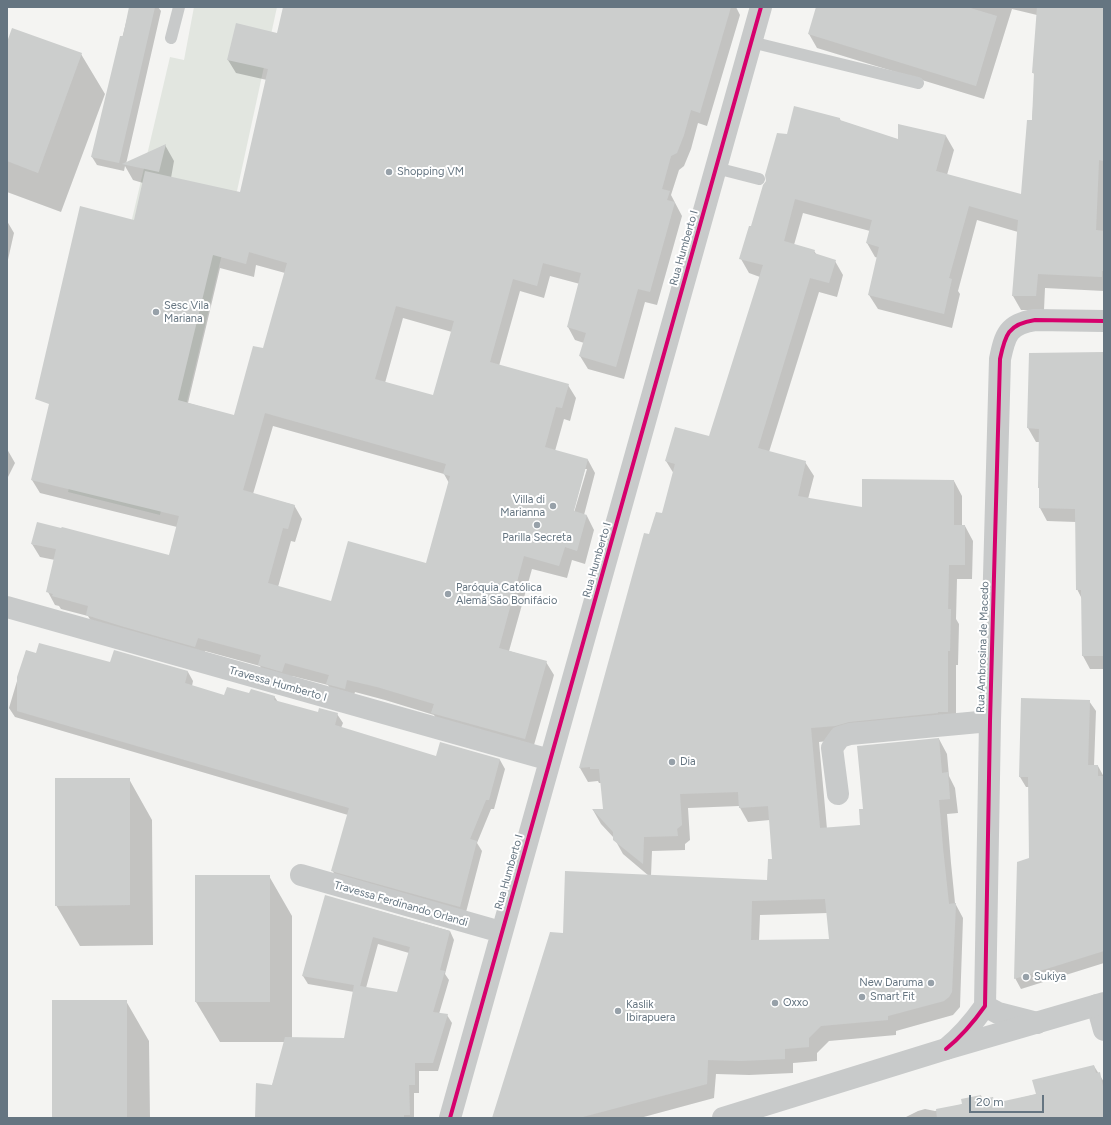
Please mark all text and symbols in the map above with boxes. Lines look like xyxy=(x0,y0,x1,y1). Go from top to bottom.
place label: Shopping VM xyxy=(397,165,464,179)
marker: Shopping VM xyxy=(384,167,394,177)
street label: Rua Humberto I xyxy=(667,209,701,287)
place label: Sesc Vila Mariana xyxy=(164,299,209,325)
marker: Sesc Vila Mariana xyxy=(151,307,161,317)
place label: Villa di Marianna xyxy=(500,493,545,519)
marker: Villa di Marianna xyxy=(548,501,558,511)
marker: Parilla Secreta xyxy=(532,520,542,530)
street label: Rua Humberto I xyxy=(580,521,614,599)
place label: Parilla Secreta xyxy=(502,531,572,545)
place label: Paróquia Católica Alemã São Bonifácio xyxy=(456,581,557,607)
street label: Rua Ambrosina de Macedo xyxy=(974,581,992,713)
marker: Paróquia Católica Alemã São Bonifácio xyxy=(443,589,453,599)
street label: Travessa Humberto I xyxy=(228,664,328,704)
place label: Dia xyxy=(680,755,696,769)
marker: Dia xyxy=(667,757,677,767)
street label: Rua Humberto I xyxy=(492,833,526,911)
street label: Travessa Ferdinando Orlandi xyxy=(333,879,469,929)
place label: Sukiya xyxy=(1034,970,1066,984)
marker: Sukiya xyxy=(1021,972,1031,982)
place label: New Daruma xyxy=(859,976,923,990)
marker: New Daruma xyxy=(926,978,936,988)
place label: Smart Fit xyxy=(870,990,915,1004)
marker: Smart Fit xyxy=(857,992,867,1002)
place label: Oxxo xyxy=(783,996,808,1010)
place label: Kaslik Ibirapuera xyxy=(626,998,675,1024)
marker: Oxxo xyxy=(770,998,780,1008)
marker: Kaslik Ibirapuera xyxy=(613,1006,623,1016)
scale bar xyxy=(971,1087,1046,1113)
text: 20 m xyxy=(976,1095,1004,1109)

